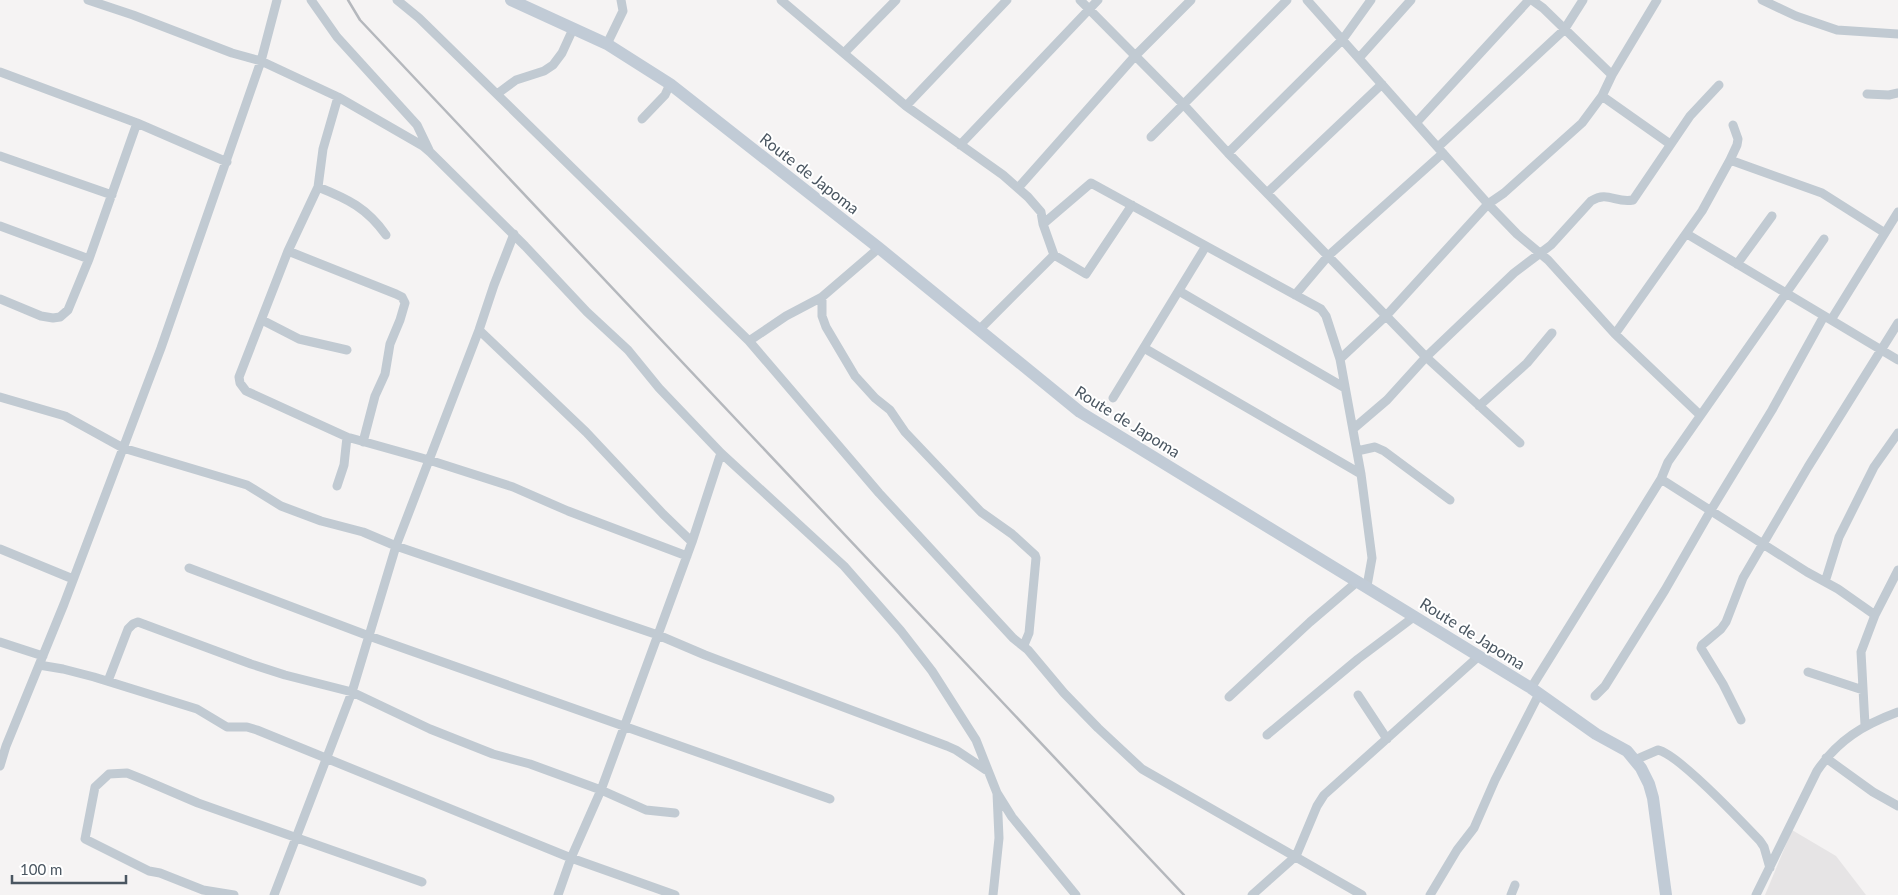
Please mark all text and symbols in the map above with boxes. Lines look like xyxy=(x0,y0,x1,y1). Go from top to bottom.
street label: Route de Japoma xyxy=(757,128,863,218)
street label: Route de Japoma xyxy=(1072,381,1184,461)
street label: Route de Japoma xyxy=(1417,593,1529,673)
scale bar xyxy=(12,852,126,884)
text: 100 m xyxy=(20,860,62,878)

